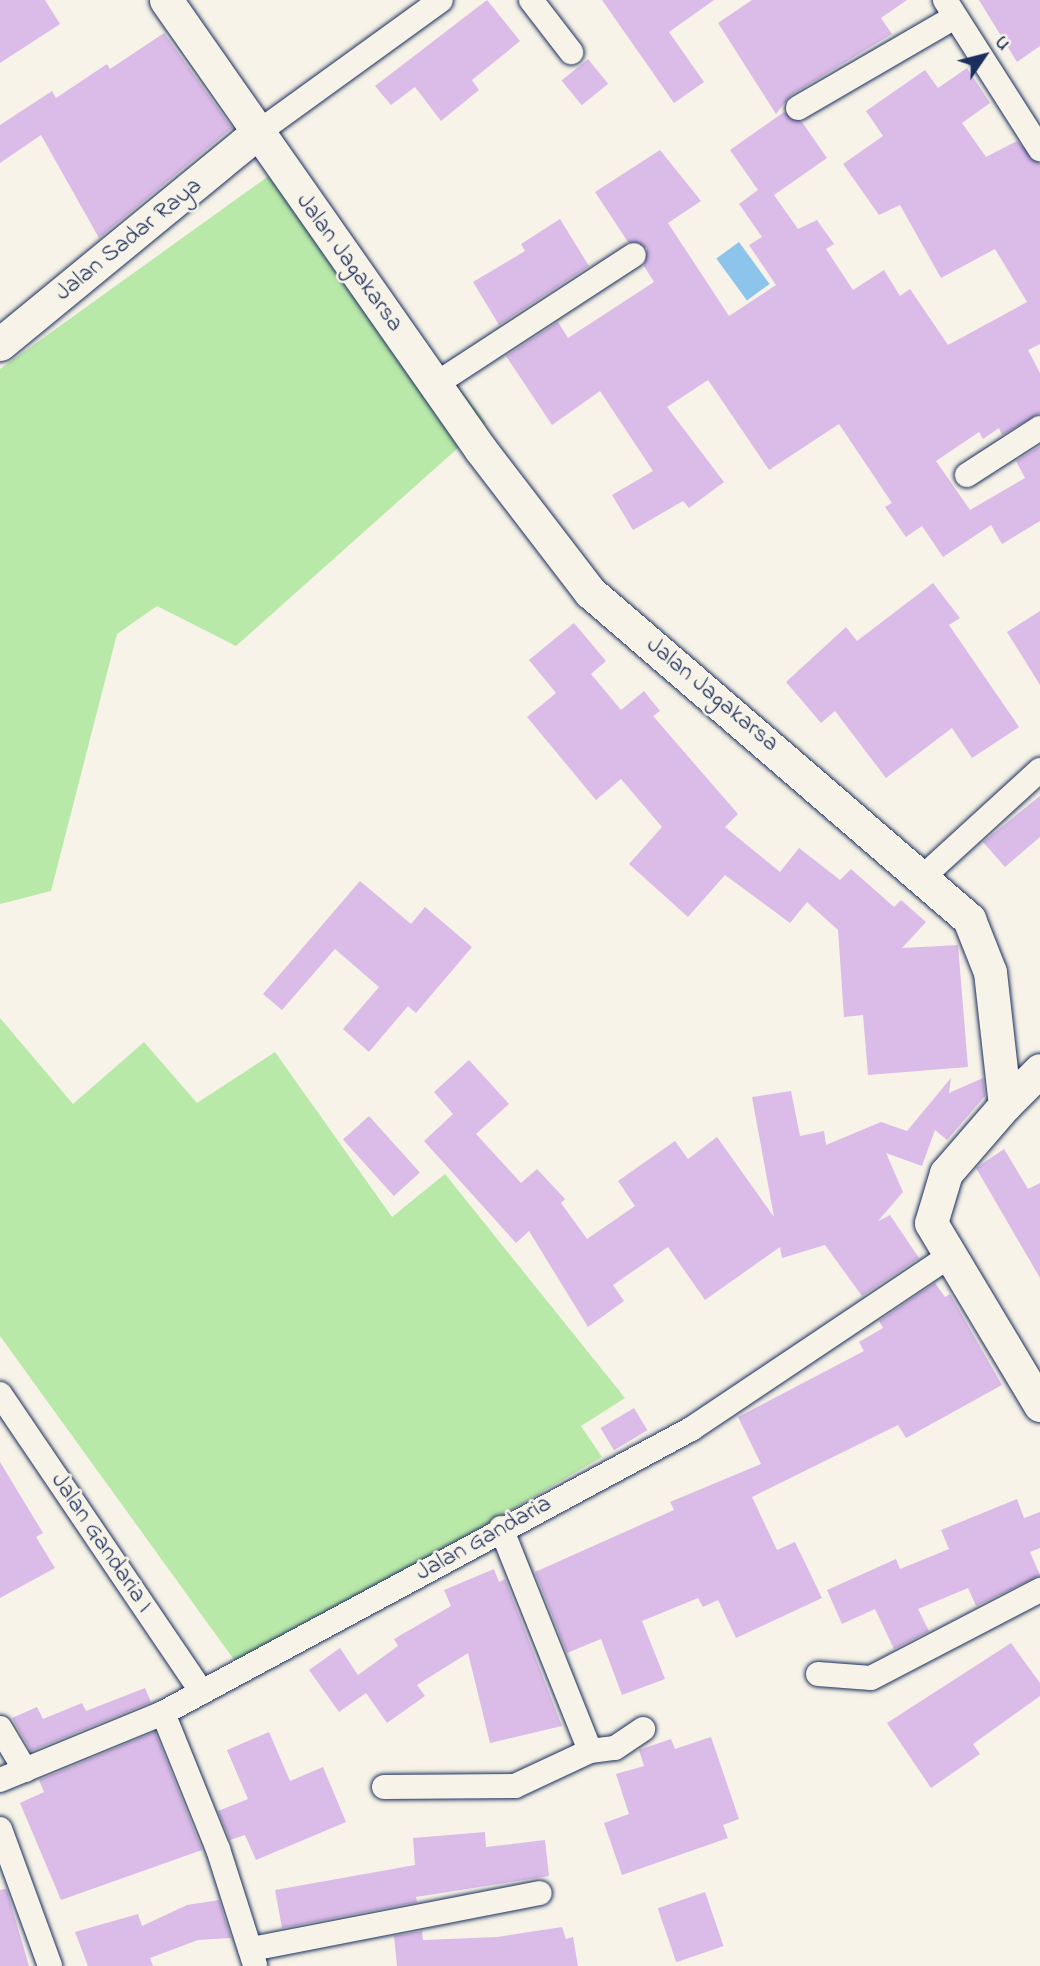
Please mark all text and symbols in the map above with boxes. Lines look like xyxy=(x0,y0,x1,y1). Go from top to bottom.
north arrow xyxy=(949,21,1019,91)
text: U xyxy=(987,31,1016,56)
street label: Jalan Sadar Raya xyxy=(50,172,208,308)
street label: Jalan Jagakarsa xyxy=(289,188,409,338)
street label: Jalan Jagakarsa xyxy=(640,631,784,759)
street label: Jalan Gandaria I xyxy=(44,1468,158,1618)
street label: Jalan Gandaria xyxy=(411,1490,557,1588)

